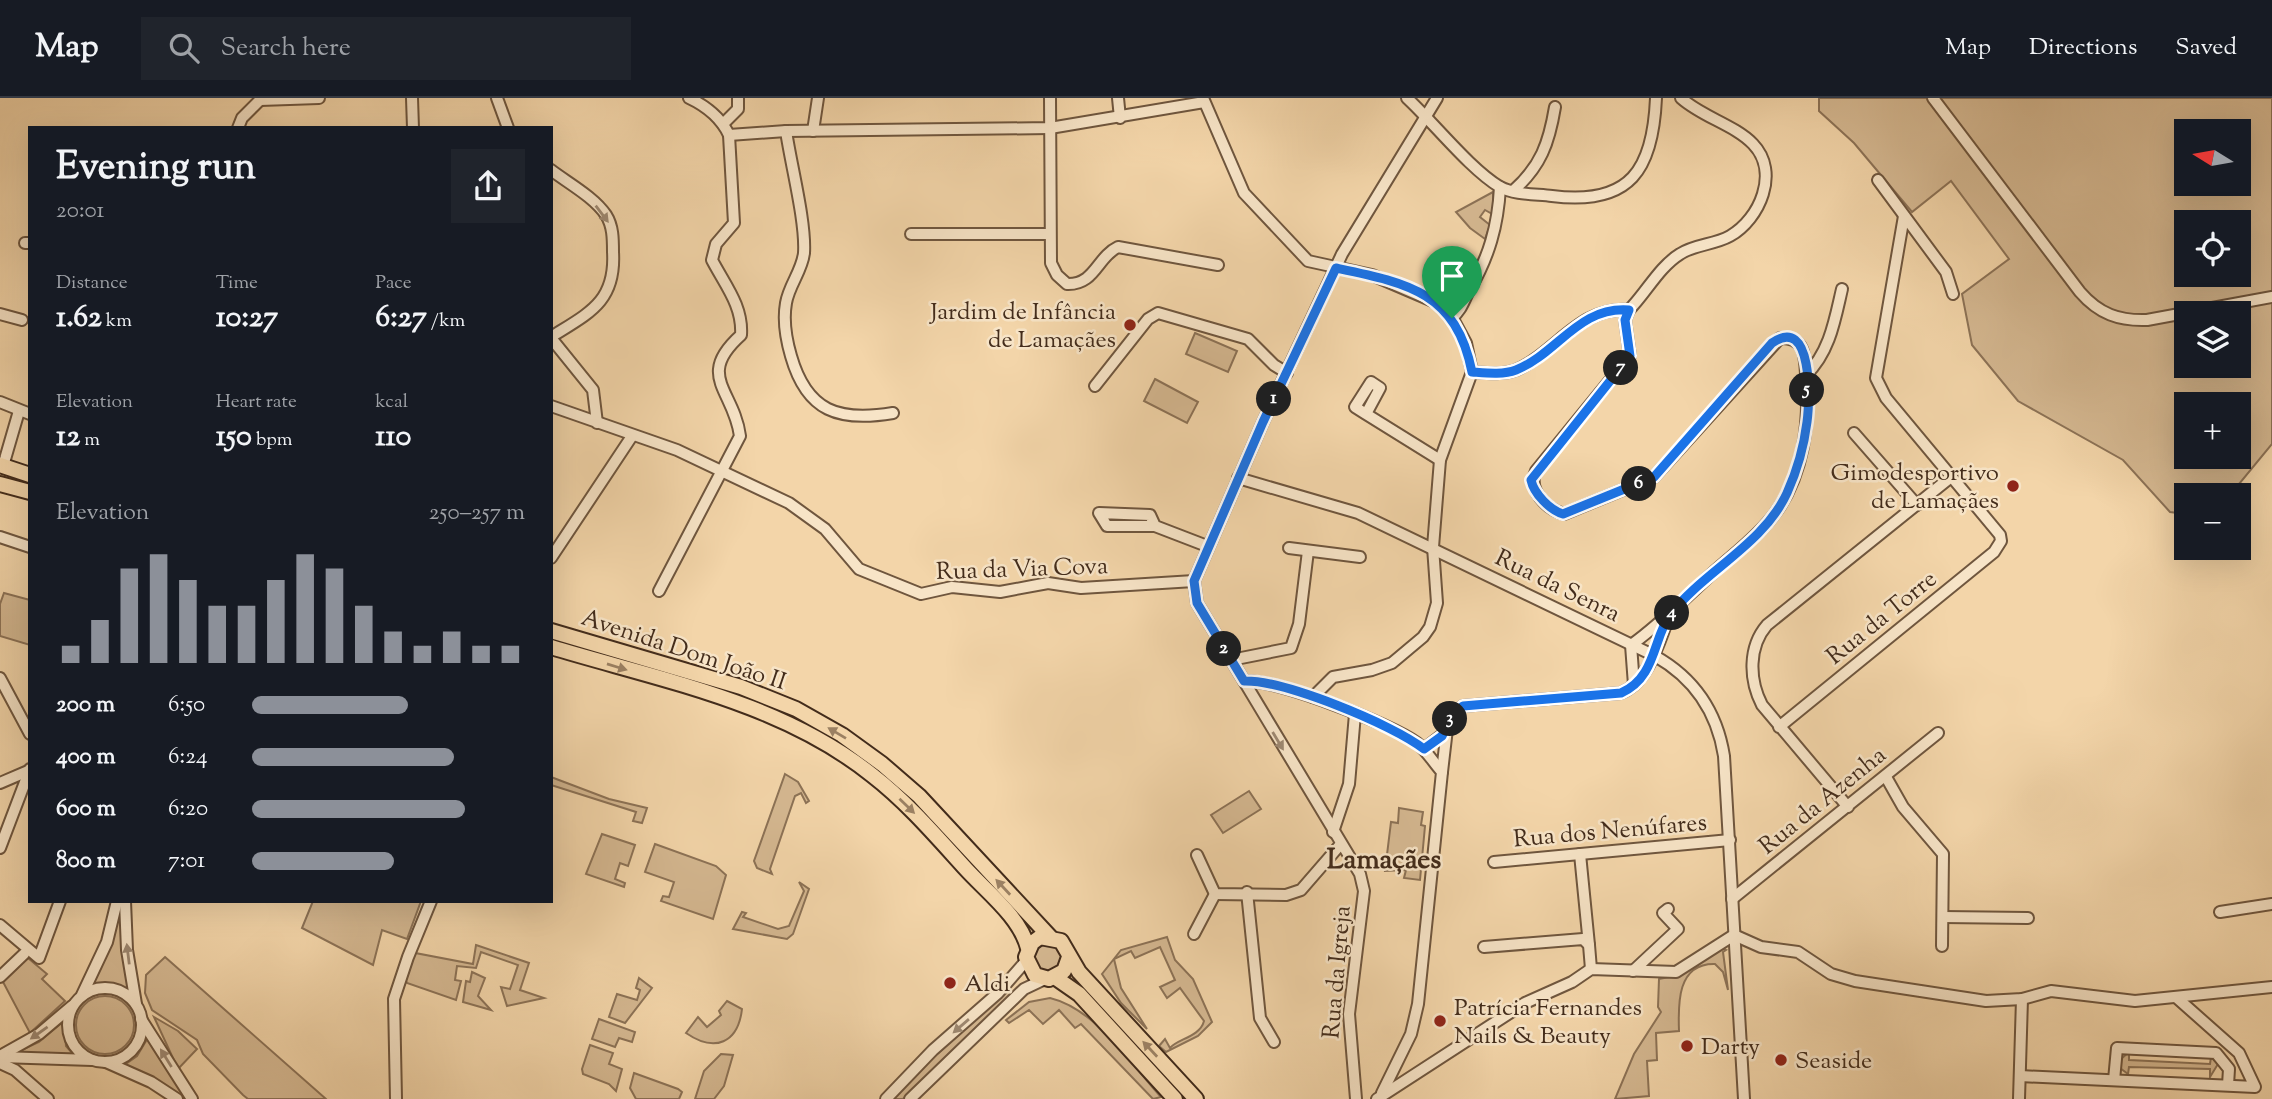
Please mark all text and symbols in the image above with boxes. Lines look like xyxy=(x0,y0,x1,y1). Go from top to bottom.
search box xyxy=(141,17,631,80)
text: Map xyxy=(35,24,99,72)
icon: search xyxy=(165,29,203,67)
text: Search here xyxy=(221,30,351,67)
text: Map xyxy=(1945,31,1991,65)
text: Directions xyxy=(2029,31,2137,65)
text: Saved xyxy=(2175,31,2237,65)
north arrow xyxy=(2174,119,2250,196)
map controls xyxy=(2174,119,2251,560)
text: Evening run xyxy=(56,142,256,196)
button: share xyxy=(451,149,525,223)
text: 20:01 xyxy=(56,195,104,228)
one-way arrow xyxy=(595,205,609,224)
button: locate xyxy=(2174,210,2251,287)
pin xyxy=(1422,246,1482,318)
icon: arrive xyxy=(1433,257,1471,295)
text: Distance xyxy=(56,270,128,297)
text: Time xyxy=(216,270,258,297)
text: Pace xyxy=(375,270,412,297)
place label: Jardim de Infância de Lamaçães xyxy=(928,296,1116,358)
text: 1.62 xyxy=(56,297,102,340)
text: 10:27 xyxy=(216,297,278,340)
text: 6:27 xyxy=(375,297,427,340)
button: layers xyxy=(2174,301,2251,378)
text: km xyxy=(102,308,132,335)
text: /km xyxy=(427,308,465,335)
marker: Jardim de Infância de Lamaçães xyxy=(1122,317,1138,333)
pin: 7 xyxy=(1604,350,1638,386)
text: 7 xyxy=(1616,354,1625,381)
pin: 5 xyxy=(1790,372,1825,408)
text: 5 xyxy=(1803,376,1810,403)
pin: 1 xyxy=(1256,382,1292,416)
text: 1 xyxy=(1270,385,1277,412)
text: Elevation xyxy=(56,389,133,416)
text: Heart rate xyxy=(216,389,297,416)
text: kcal xyxy=(375,389,408,416)
button: + xyxy=(2174,392,2251,469)
text: 12 xyxy=(56,416,80,459)
text: 150 xyxy=(216,416,252,459)
text: 110 xyxy=(375,416,411,459)
text: m xyxy=(80,427,100,454)
text: bpm xyxy=(252,427,293,454)
place label: Gimodesportivo de Lamaçães xyxy=(1831,457,1999,519)
pin: 6 xyxy=(1622,466,1656,502)
text: 6 xyxy=(1634,470,1643,497)
marker: Gimodesportivo de Lamaçães xyxy=(2005,478,2021,494)
button: − xyxy=(2174,483,2251,560)
text: Elevation xyxy=(56,497,149,530)
text: 250–257 m xyxy=(429,497,525,530)
street label: Rua da Senra xyxy=(1489,542,1626,632)
street label: Rua da Via Cova xyxy=(936,550,1109,590)
street label: Rua da Torre xyxy=(1820,563,1945,674)
pin: 4 xyxy=(1654,596,1690,630)
text: 4 xyxy=(1667,599,1676,626)
street label: Avenida Dom João II xyxy=(576,602,790,700)
pin: 2 xyxy=(1206,632,1242,666)
text: 2 xyxy=(1219,635,1228,662)
one-way arrow xyxy=(606,662,627,672)
text: 200 m xyxy=(56,689,115,722)
text: 6:50 xyxy=(168,689,205,722)
pin: 3 xyxy=(1432,702,1468,736)
text: 3 xyxy=(1446,705,1453,732)
one-way arrow xyxy=(828,727,847,739)
one-way arrow xyxy=(1271,731,1284,750)
street label: Rua da Azenha xyxy=(1752,739,1894,864)
text: 400 m xyxy=(56,741,116,774)
text: 6:24 xyxy=(168,741,208,774)
text: 600 m xyxy=(56,793,116,826)
text: 6:20 xyxy=(168,793,208,826)
one-way arrow xyxy=(898,797,915,814)
street label: Rua dos Nenúfares xyxy=(1512,807,1708,857)
district label: Lamaçães xyxy=(1327,841,1441,881)
text: 800 m xyxy=(56,845,116,878)
text: 7:01 xyxy=(168,845,205,878)
one-way arrow xyxy=(995,878,1011,896)
street label: Rua da Igreja xyxy=(1315,904,1361,1040)
one-way arrow xyxy=(122,943,133,965)
place label: Aldi xyxy=(964,968,1011,1002)
marker: Aldi xyxy=(942,975,958,991)
place label: Patrícia Fernandes Nails & Beauty xyxy=(1454,992,1642,1054)
marker: Patrícia Fernandes Nails & Beauty xyxy=(1432,1013,1448,1029)
one-way arrow xyxy=(952,1018,969,1033)
one-way arrow xyxy=(30,1026,48,1040)
place label: Darty xyxy=(1701,1031,1760,1065)
marker: Darty xyxy=(1679,1038,1695,1054)
one-way arrow xyxy=(1142,1040,1158,1058)
place label: Seaside xyxy=(1795,1045,1872,1079)
one-way arrow xyxy=(160,1049,173,1068)
marker: Seaside xyxy=(1773,1052,1789,1068)

